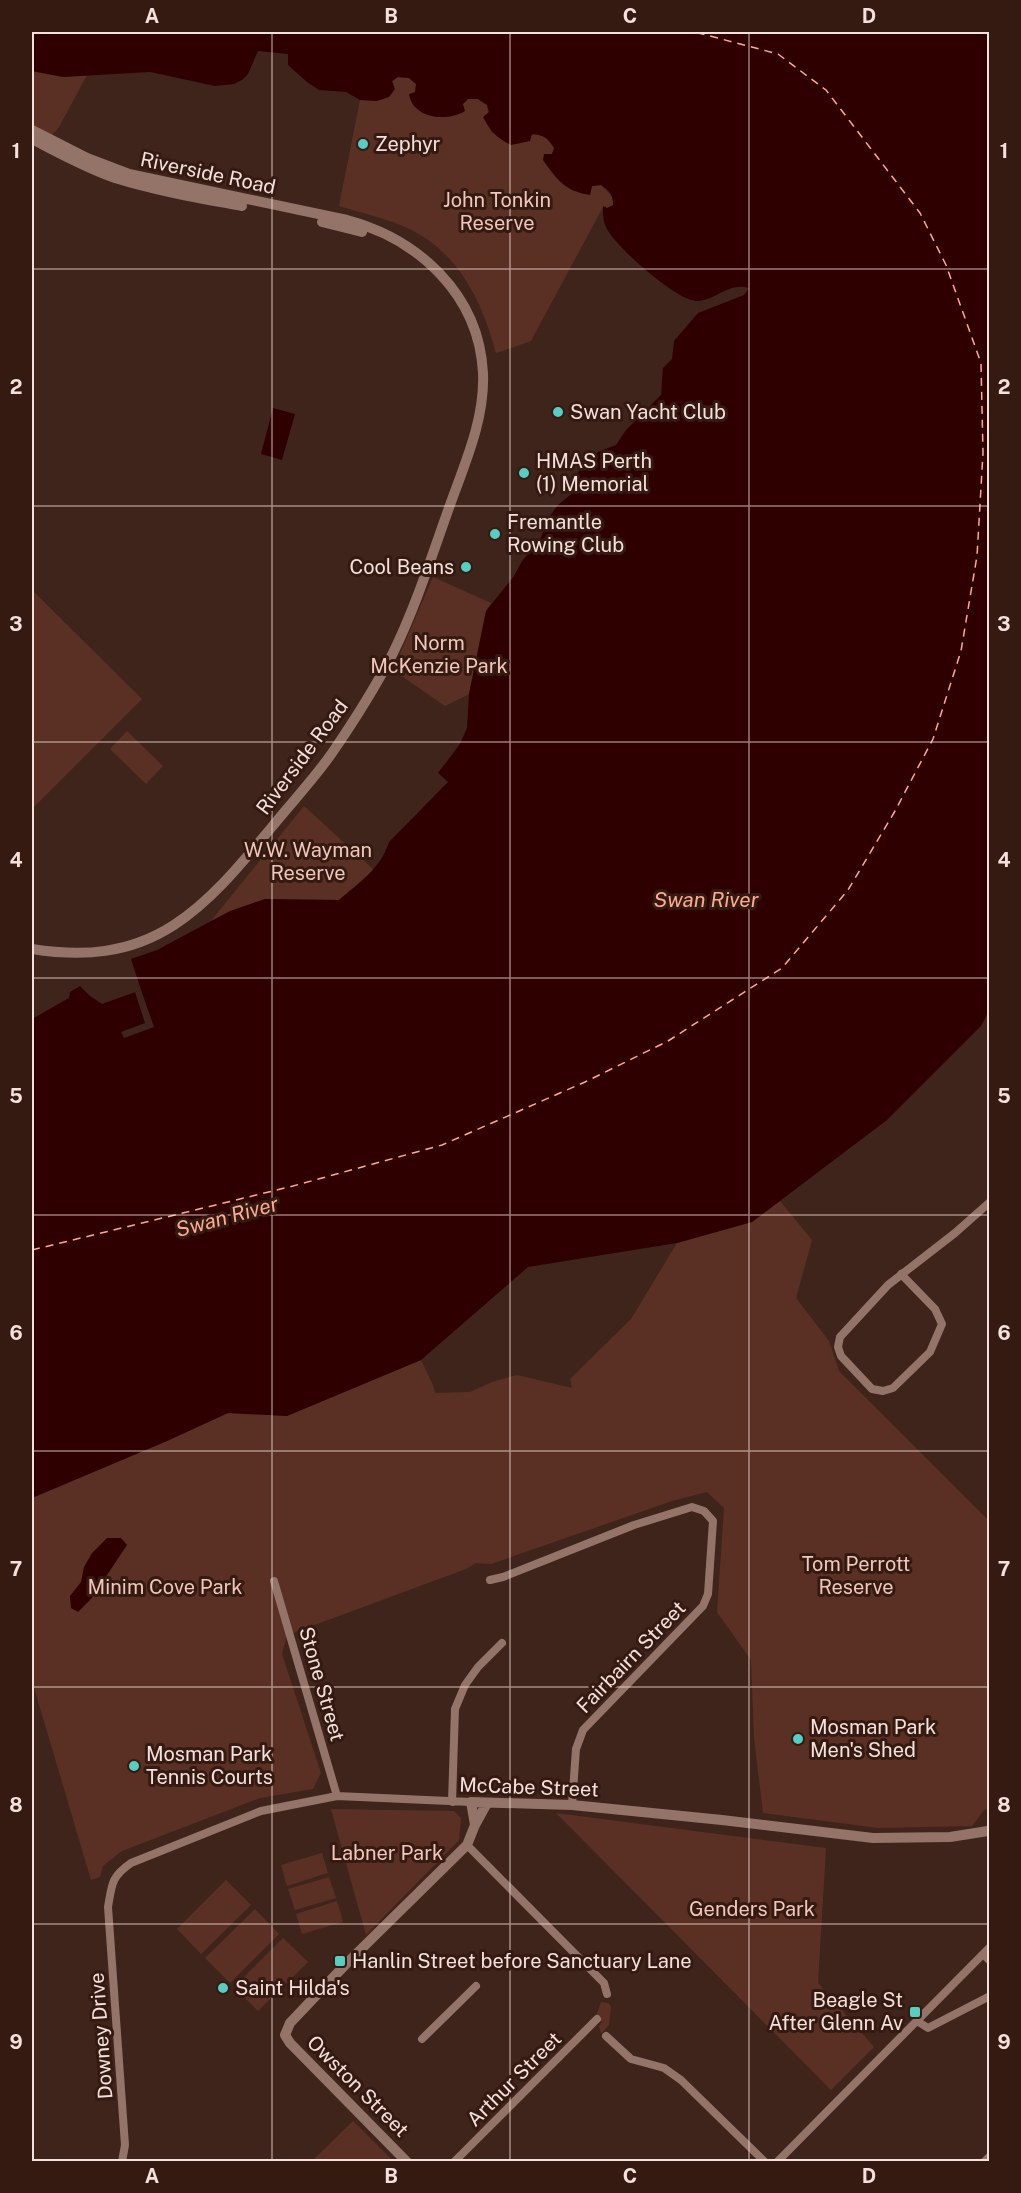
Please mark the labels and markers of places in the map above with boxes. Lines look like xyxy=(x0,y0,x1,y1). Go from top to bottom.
place label: Zephyr xyxy=(375,132,441,156)
marker: Zephyr xyxy=(356,137,370,151)
place label: Swan Yacht Club xyxy=(570,400,726,424)
marker: Swan Yacht Club xyxy=(551,405,565,419)
place label: HMAS Perth (1) Memorial xyxy=(536,449,652,496)
marker: HMAS Perth (1) Memorial xyxy=(517,466,531,480)
place label: Fremantle Rowing Club xyxy=(507,510,624,557)
marker: Fremantle Rowing Club xyxy=(488,527,502,541)
place label: Cool Beans xyxy=(349,555,454,579)
marker: Cool Beans xyxy=(459,560,473,574)
place label: Mosman Park Men's Shed xyxy=(810,1715,936,1762)
marker: Mosman Park Men's Shed xyxy=(791,1732,805,1746)
place label: Mosman Park Tennis Courts xyxy=(146,1742,273,1789)
marker: Mosman Park Tennis Courts xyxy=(127,1759,141,1773)
place label: Hanlin Street before Sanctuary Lane xyxy=(352,1949,692,1973)
marker: Hanlin Street before Sanctuary Lane xyxy=(333,1954,347,1968)
place label: Saint Hilda's xyxy=(235,1976,350,2000)
marker: Saint Hilda's xyxy=(216,1981,230,1995)
place label: Beagle St After Glenn Av xyxy=(768,1988,903,2035)
marker: Beagle St After Glenn Av xyxy=(908,2005,922,2019)

